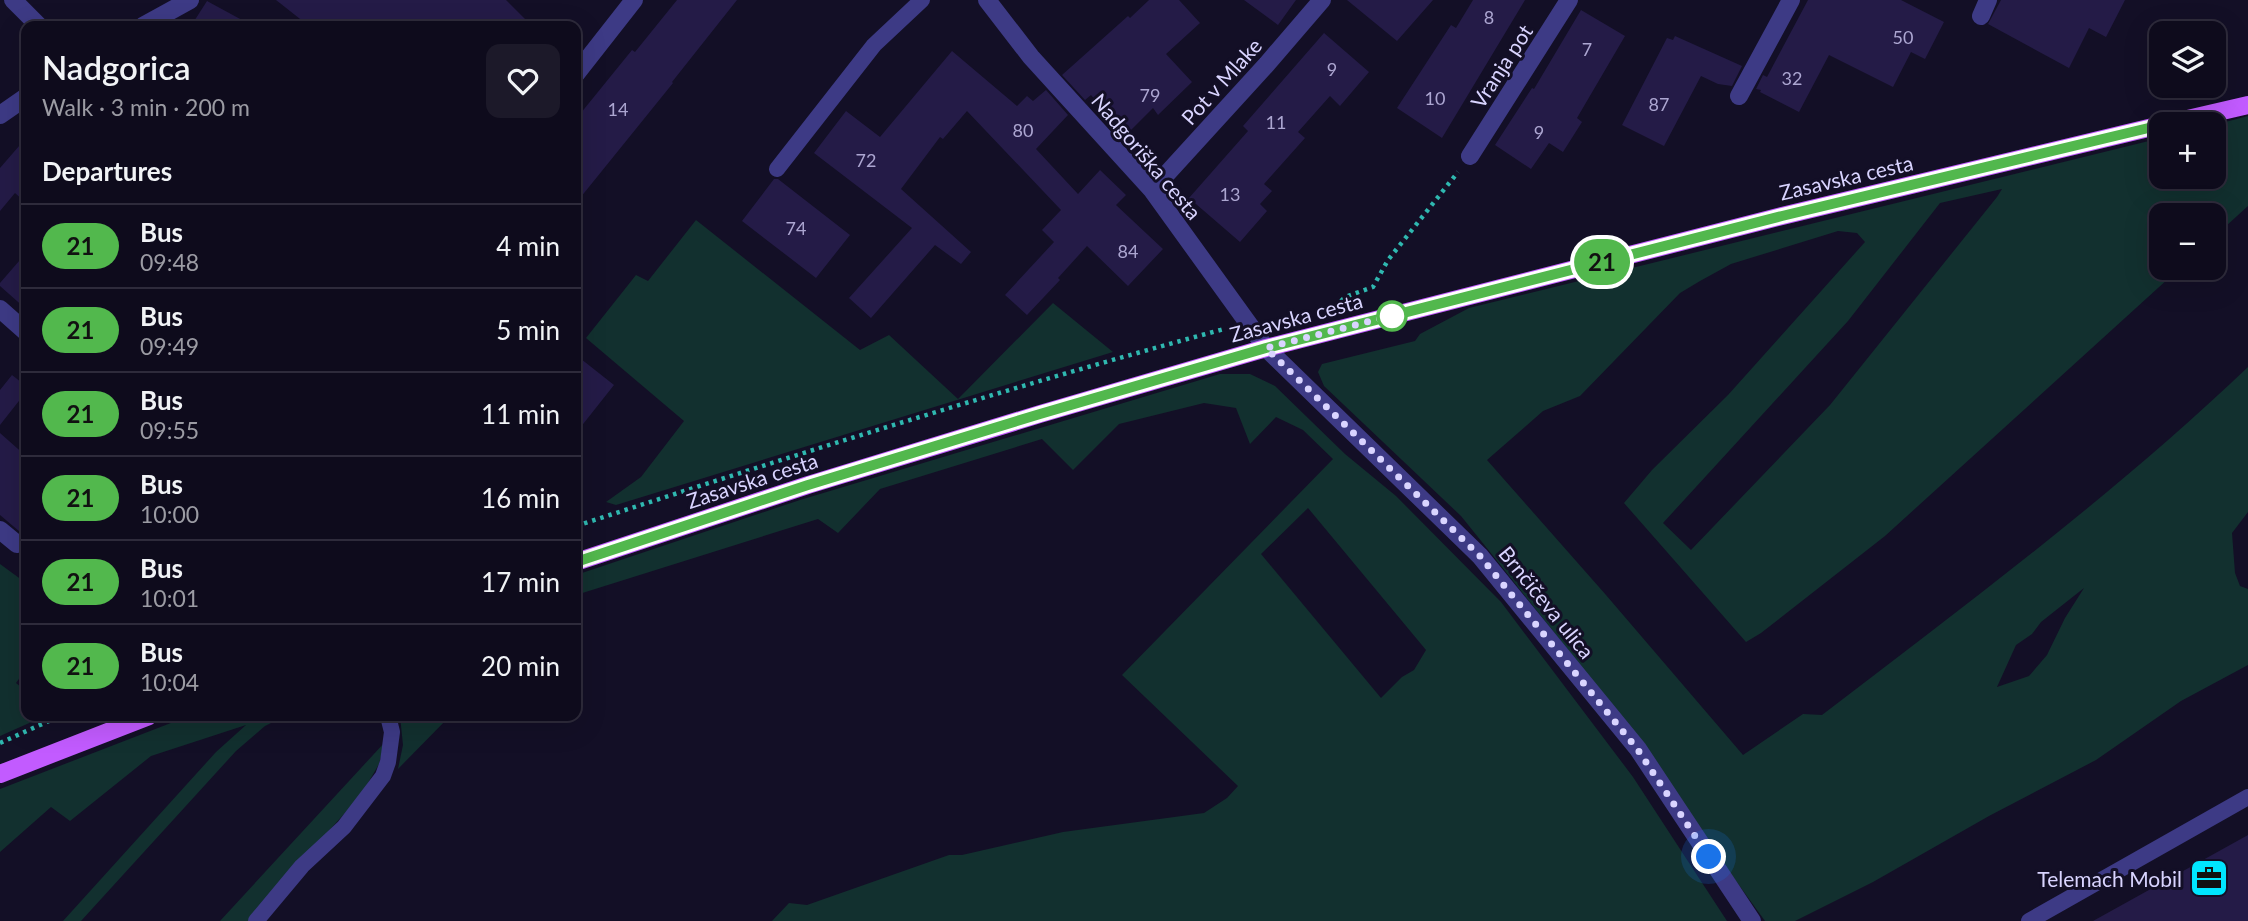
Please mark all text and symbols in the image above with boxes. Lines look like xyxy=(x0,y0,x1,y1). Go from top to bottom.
house number: 8 xyxy=(1484,6,1494,28)
street label: Vranja pot xyxy=(1465,19,1537,112)
map controls xyxy=(2149,21,2226,280)
button: layers xyxy=(2149,21,2226,98)
house number: 50 xyxy=(1893,26,1913,48)
street label: Pot v Mlake xyxy=(1176,33,1266,129)
house number: 7 xyxy=(1582,38,1592,60)
button: heart xyxy=(486,44,560,118)
text: Nadgorica xyxy=(42,47,191,87)
house number: 9 xyxy=(1327,58,1337,80)
house number: 32 xyxy=(1782,67,1802,89)
house number: 79 xyxy=(1140,84,1160,106)
house number: 10 xyxy=(1425,87,1445,109)
street label: Nadgoriška cesta xyxy=(1087,88,1207,224)
text: Walk · 3 min · 200 m xyxy=(42,93,250,121)
house number: 87 xyxy=(1649,93,1669,115)
house number: 14 xyxy=(608,98,628,120)
house number: 11 xyxy=(1266,111,1286,133)
button: + xyxy=(2149,112,2226,189)
house number: 80 xyxy=(1013,119,1033,141)
house number: 9 xyxy=(1534,121,1544,143)
house number: 72 xyxy=(856,149,876,171)
street label: Zasavska cesta xyxy=(1777,149,1915,205)
text: Departures xyxy=(42,155,172,187)
house number: 13 xyxy=(1220,183,1240,205)
button: − xyxy=(2149,203,2226,280)
text: Bus xyxy=(140,216,183,248)
house number: 74 xyxy=(786,217,806,239)
text: 4 min xyxy=(496,230,560,262)
text: 21 xyxy=(67,231,94,260)
line badge: 21 xyxy=(1570,239,1634,285)
house number: 84 xyxy=(1118,240,1138,262)
text: 21 xyxy=(1588,247,1616,276)
text: 09:48 xyxy=(140,248,199,276)
street label: Zasavska cesta xyxy=(1227,287,1365,347)
text: Bus xyxy=(140,300,183,332)
unlabelled marker xyxy=(1377,301,1407,331)
text: 5 min xyxy=(496,314,560,346)
text: 21 xyxy=(67,315,94,344)
text: 09:49 xyxy=(140,332,199,360)
text: Bus xyxy=(140,384,183,416)
text: 11 min xyxy=(481,398,560,430)
text: 21 xyxy=(67,399,94,428)
text: 09:55 xyxy=(140,416,199,444)
street label: Zasavska cesta xyxy=(683,447,821,513)
text: Bus xyxy=(140,468,183,500)
text: 16 min xyxy=(481,482,560,514)
text: 21 xyxy=(67,483,94,512)
text: 10:00 xyxy=(140,500,199,528)
street label: Brnčičeva ulica xyxy=(1494,541,1600,663)
text: Bus xyxy=(140,552,183,584)
text: 17 min xyxy=(481,566,560,598)
text: 21 xyxy=(67,567,94,596)
text: 10:01 xyxy=(140,584,199,612)
text: Bus xyxy=(140,636,183,668)
text: 20 min xyxy=(481,650,560,682)
text: 21 xyxy=(67,651,94,680)
text: 10:04 xyxy=(140,668,199,696)
your location xyxy=(1691,839,1726,874)
office icon: Telemach Mobil xyxy=(2188,857,2230,899)
place label: Telemach Mobil xyxy=(2037,866,2182,891)

